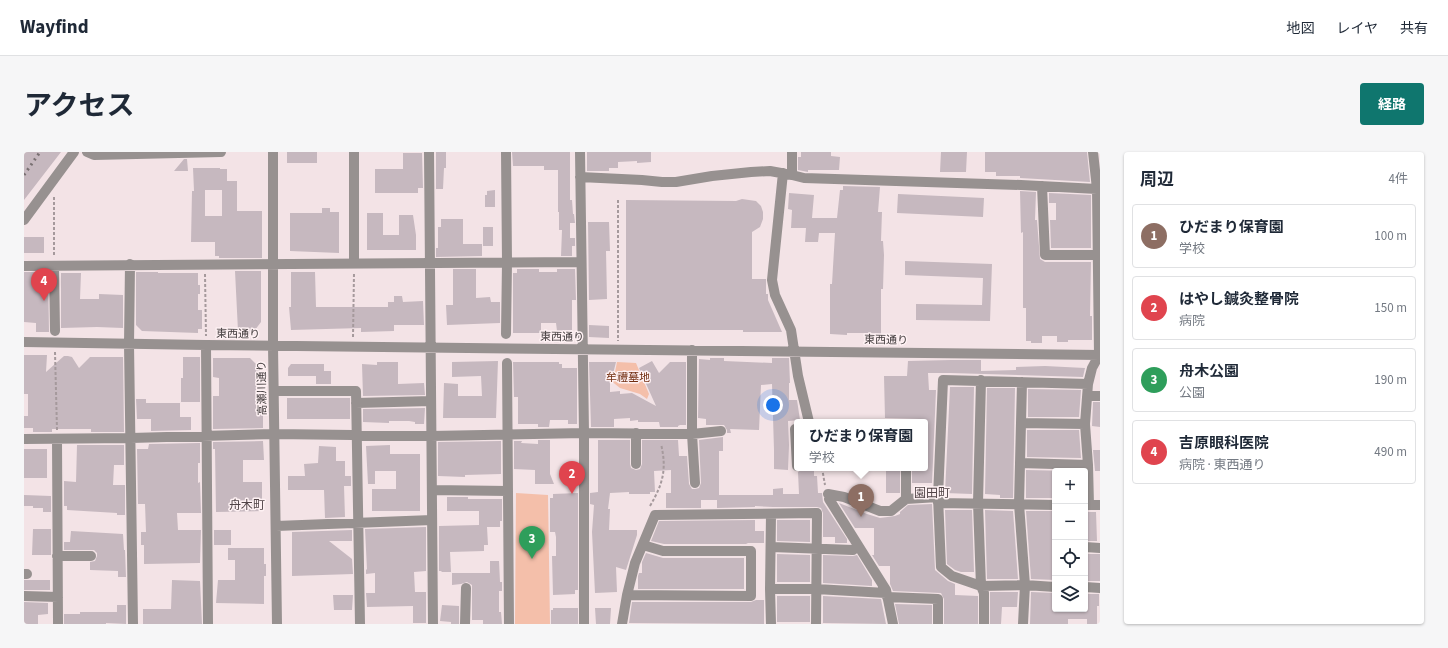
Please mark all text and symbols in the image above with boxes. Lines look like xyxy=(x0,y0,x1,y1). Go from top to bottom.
text: Wayfind xyxy=(20,14,89,41)
text: 地図 xyxy=(1286,19,1314,39)
text: レイヤ xyxy=(1336,19,1378,39)
text: 共有 xyxy=(1400,19,1428,39)
button: 経路 xyxy=(1360,83,1424,125)
text: アクセス xyxy=(24,86,135,126)
text: 周辺 xyxy=(1140,168,1174,192)
text: 4件 xyxy=(1389,170,1408,188)
text: ひだまり保育園 xyxy=(1179,217,1284,238)
text: 1 xyxy=(1151,227,1157,245)
text: 100 m xyxy=(1374,227,1407,245)
text: 学校 xyxy=(1179,240,1205,258)
pin: 4 xyxy=(31,268,57,301)
text: はやし鍼灸整骨院 xyxy=(1179,289,1299,310)
text: 2 xyxy=(1151,299,1157,317)
text: 150 m xyxy=(1374,299,1407,317)
text: 病院 xyxy=(1179,312,1205,330)
street label: 東西通り xyxy=(216,326,260,342)
street label: 東西通り xyxy=(540,329,584,345)
street label: 東西通り xyxy=(864,332,908,348)
street label: 高瀬川通り xyxy=(254,360,270,416)
text: 舟木公園 xyxy=(1179,361,1239,382)
park label: 牟禮墓地 xyxy=(606,370,650,385)
text: 3 xyxy=(1151,371,1157,389)
text: 190 m xyxy=(1374,371,1407,389)
text: 公園 xyxy=(1179,384,1205,402)
your location xyxy=(763,395,783,415)
popup xyxy=(794,419,928,471)
text: ひだまり保育園 xyxy=(809,426,913,447)
text: 吉原眼科医院 xyxy=(1179,433,1269,454)
text: 4 xyxy=(1151,443,1157,461)
text: 490 m xyxy=(1374,443,1407,461)
text: 学校 xyxy=(809,449,835,467)
text: 病院 · 東西通り xyxy=(1179,456,1265,474)
pin: 2 xyxy=(559,461,585,494)
map controls xyxy=(1052,468,1088,612)
button: + xyxy=(1052,468,1088,504)
pin: 1 xyxy=(848,484,874,517)
district label: 園田町 xyxy=(914,485,950,502)
district label: 舟木町 xyxy=(229,497,265,514)
button: − xyxy=(1052,504,1088,540)
pin: 3 xyxy=(519,526,545,559)
button: locate xyxy=(1052,540,1088,576)
button: layers xyxy=(1052,576,1088,612)

